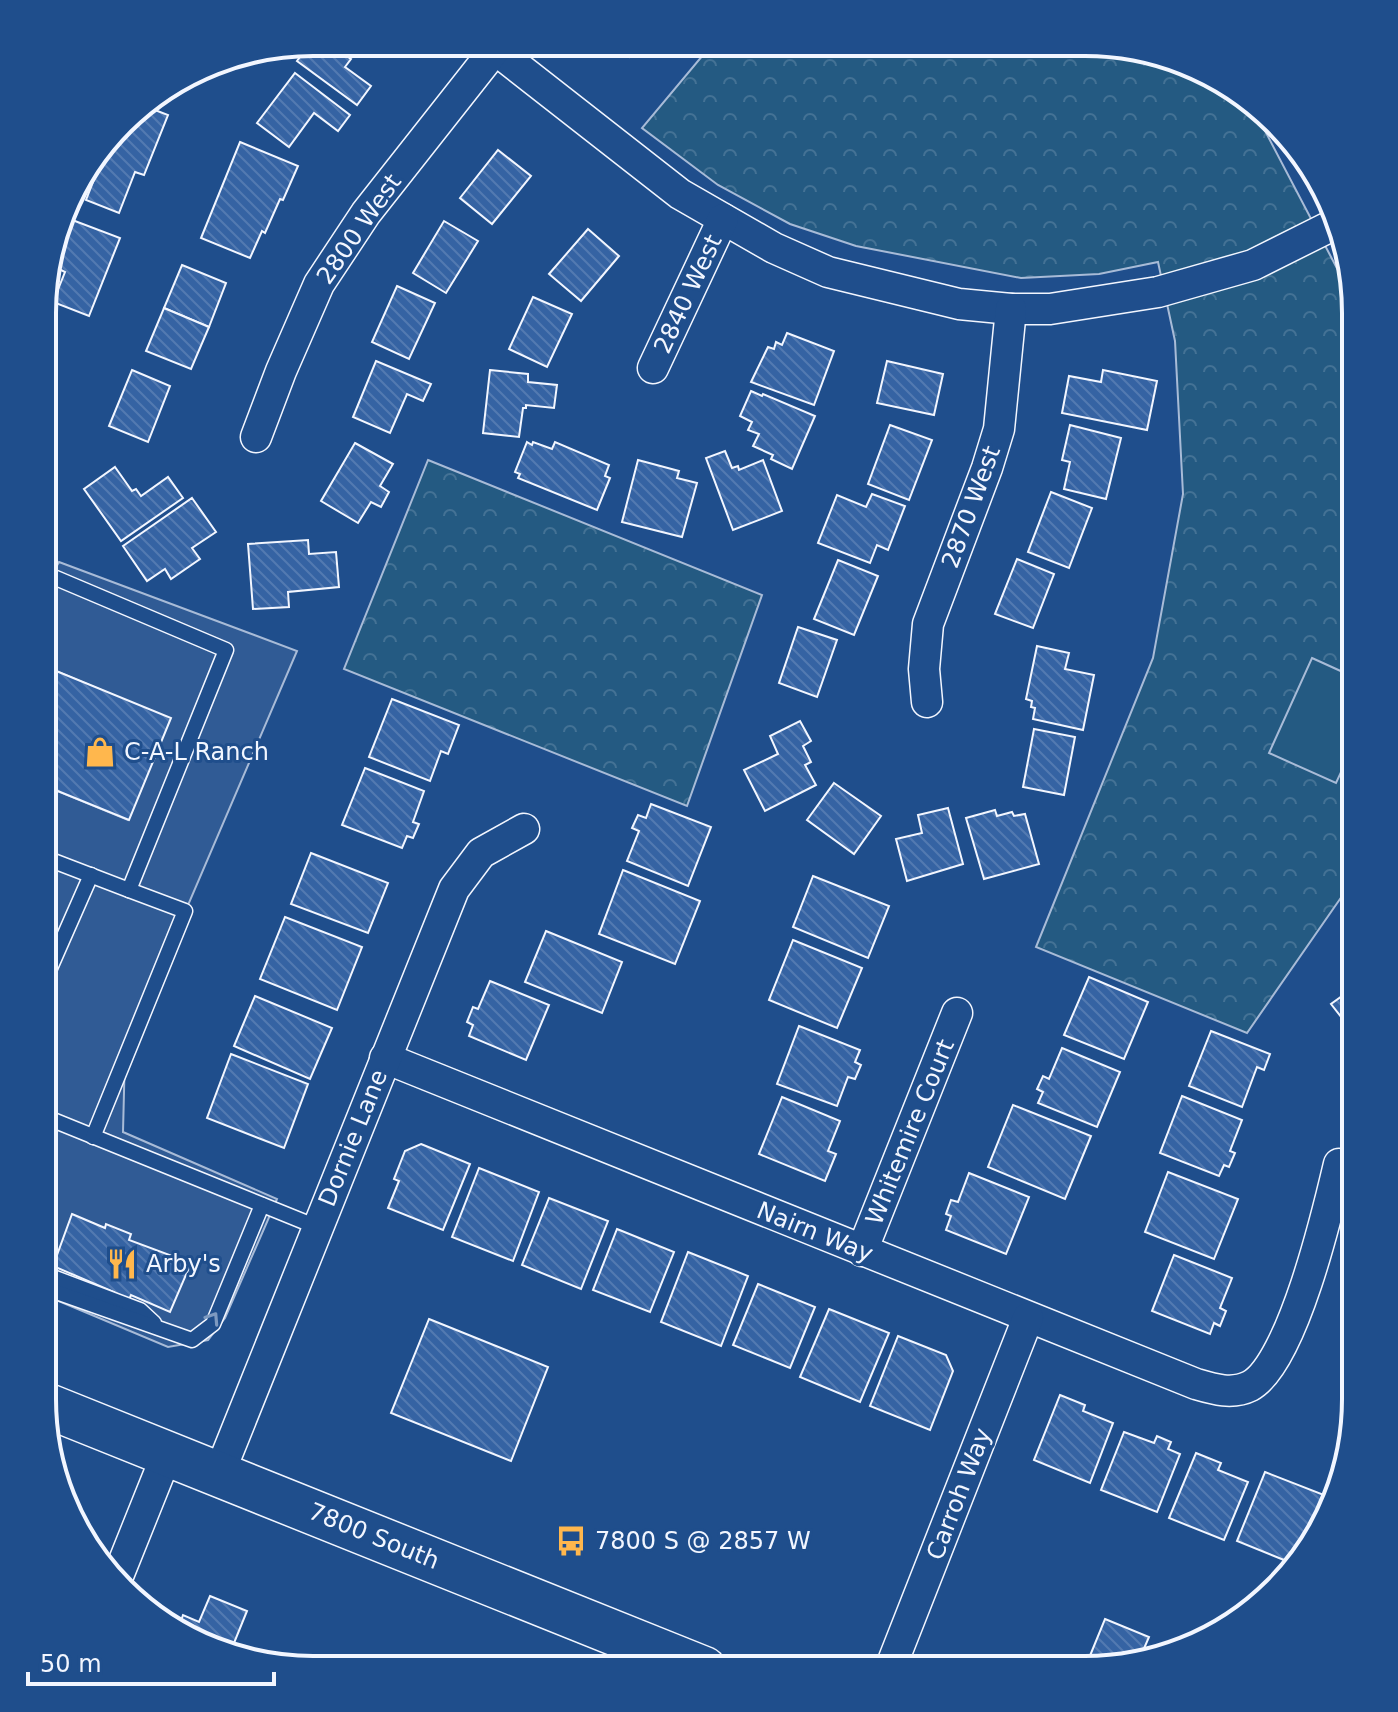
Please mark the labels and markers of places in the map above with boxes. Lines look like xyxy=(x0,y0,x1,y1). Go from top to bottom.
shop icon: C-A-L Ranch xyxy=(83,735,117,769)
place label: C-A-L Ranch xyxy=(124,738,269,766)
restaurant icon: Arby's xyxy=(105,1247,139,1281)
place label: Arby's xyxy=(146,1250,221,1278)
bus stop icon: 7800 S @ 2857 W xyxy=(554,1524,588,1558)
place label: 7800 S @ 2857 W xyxy=(595,1527,811,1555)

